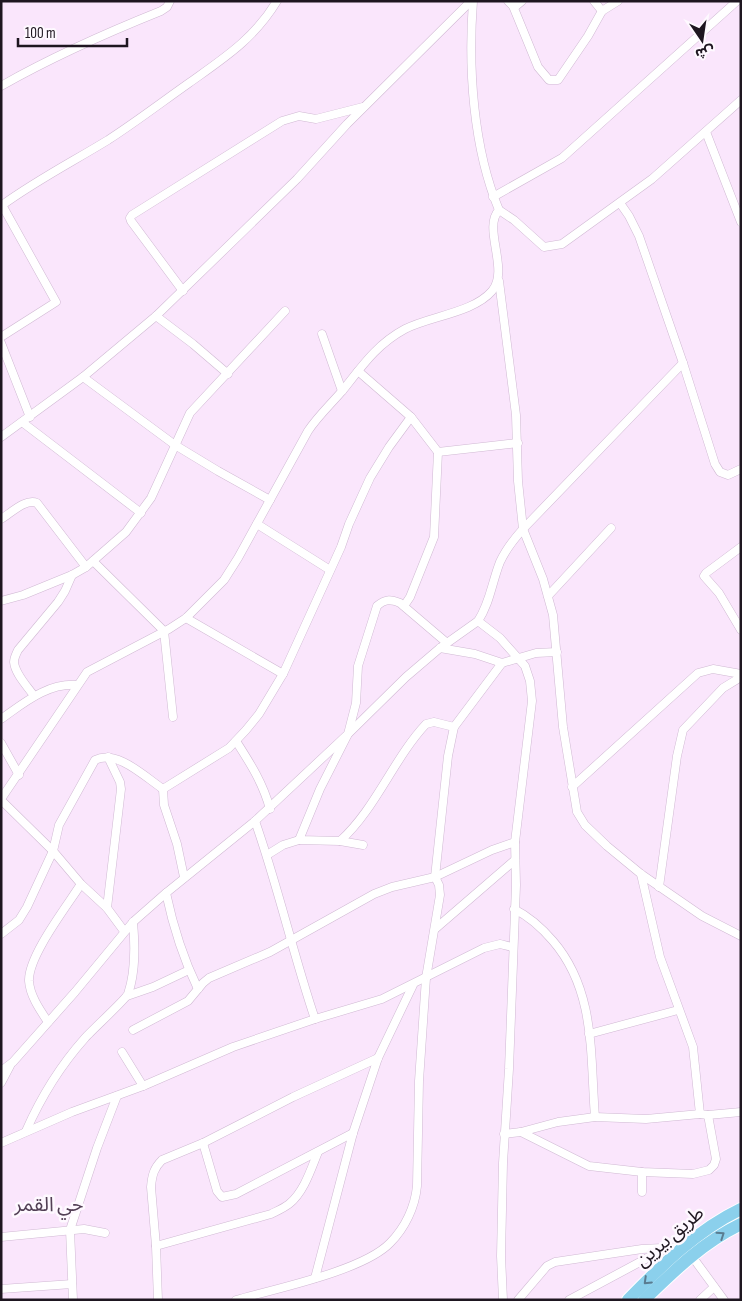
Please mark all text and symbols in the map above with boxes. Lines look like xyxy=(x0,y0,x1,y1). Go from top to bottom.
scale bar xyxy=(18,15,126,47)
north arrow xyxy=(677,15,727,65)
text: 100 m xyxy=(25,24,56,43)
text: ش xyxy=(694,42,716,63)
district label: حي القمر xyxy=(13,1193,84,1220)
street label: طريق بيرين xyxy=(631,1202,709,1272)
one-way arrow xyxy=(715,1232,725,1241)
one-way arrow xyxy=(644,1275,653,1284)

